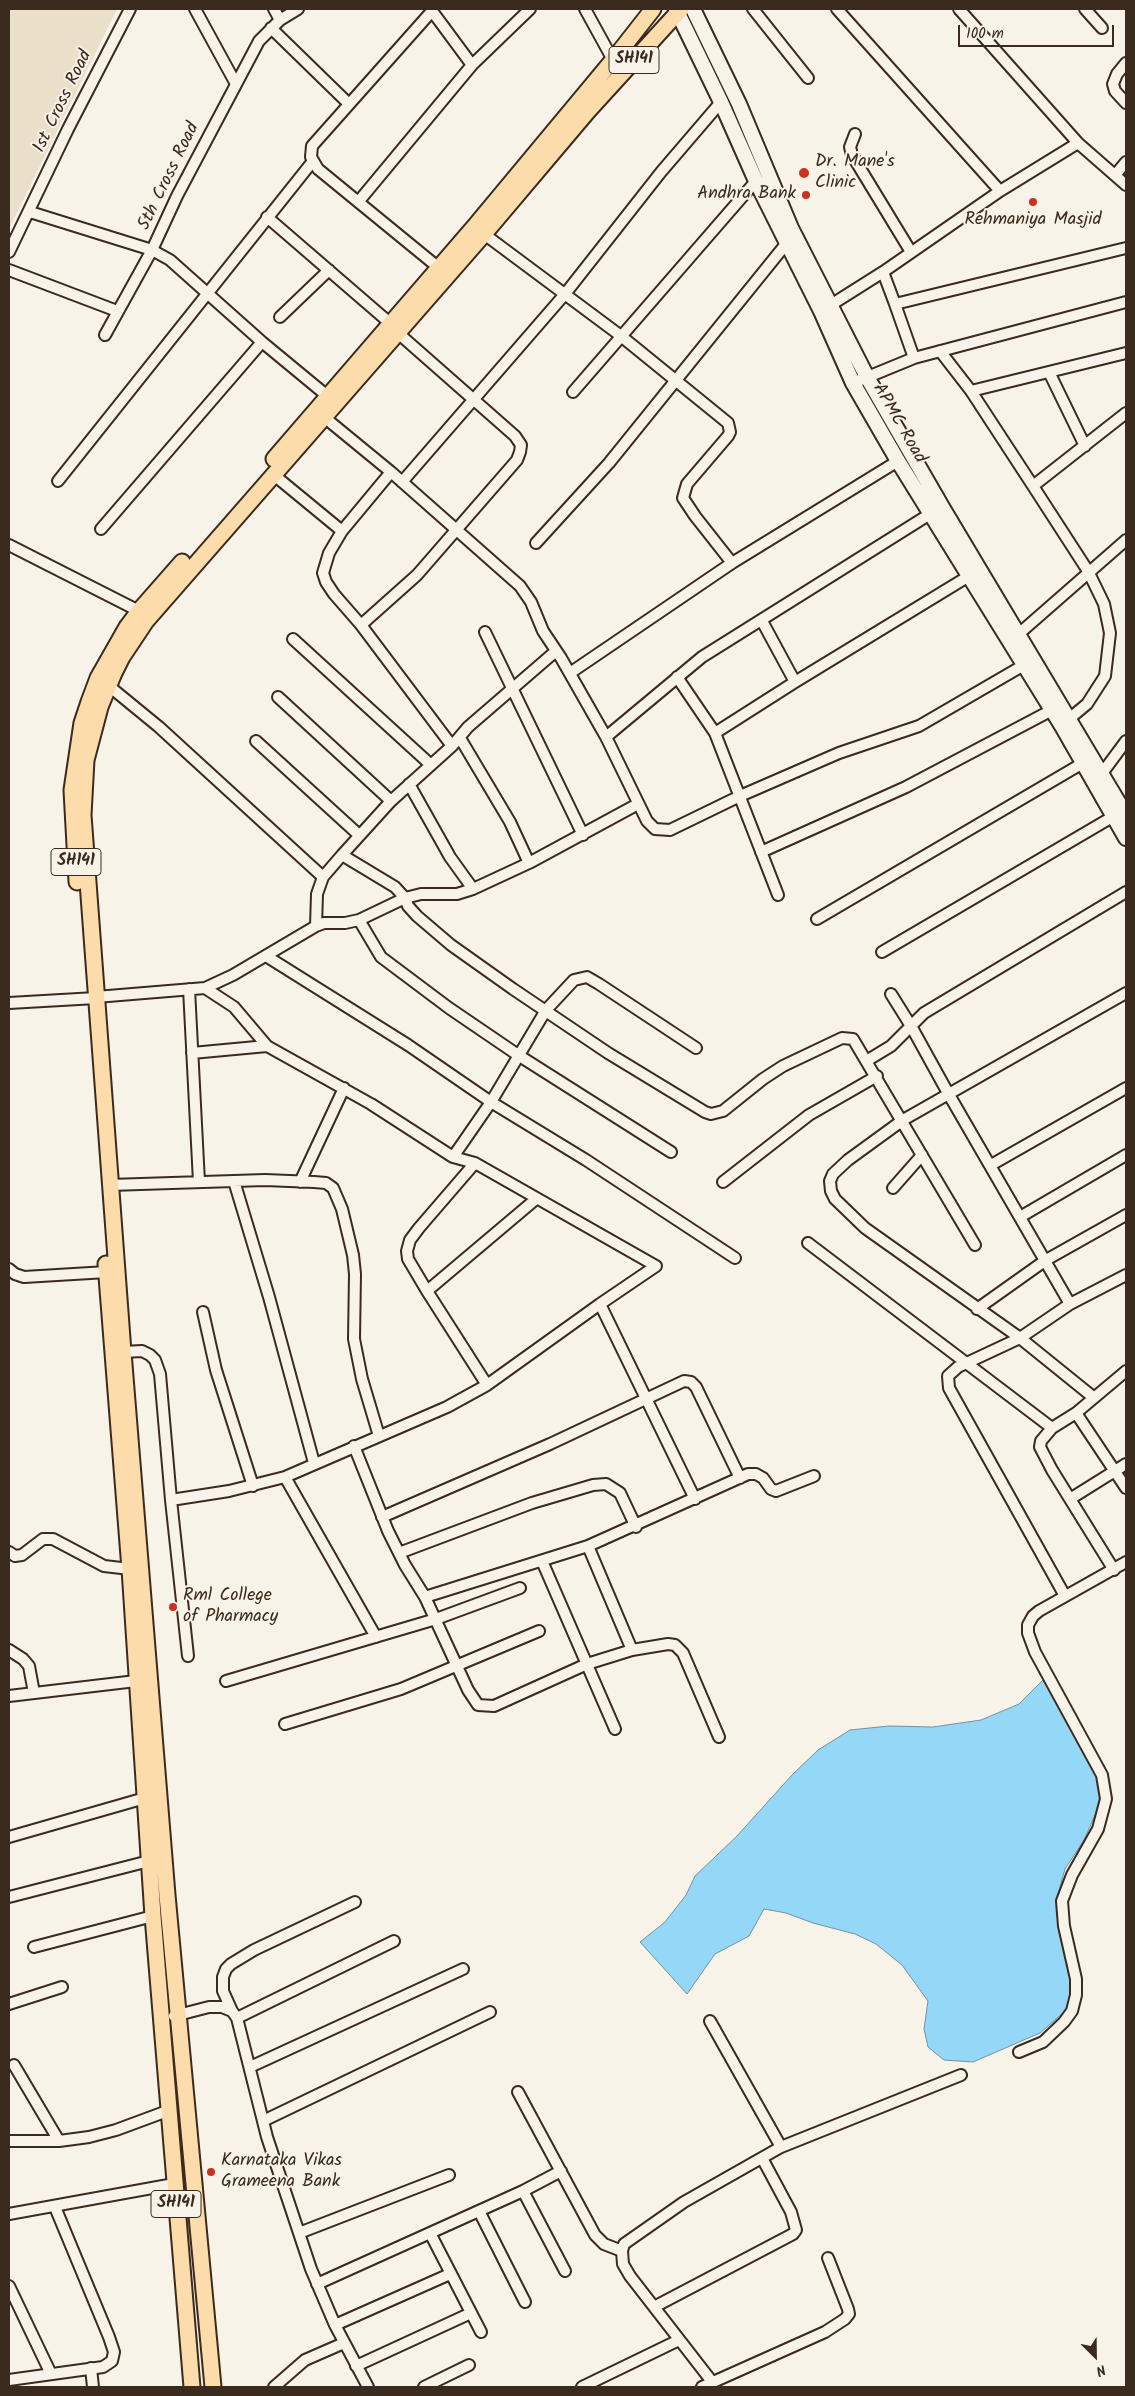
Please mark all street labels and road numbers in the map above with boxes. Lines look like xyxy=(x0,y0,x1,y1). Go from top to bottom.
road number: SH141 xyxy=(609,46,659,74)
street label: 1st Cross Road xyxy=(30,47,98,157)
street label: 5th Cross Road xyxy=(135,120,205,234)
street label: APMC Road xyxy=(866,380,930,468)
road number: SH141 xyxy=(51,849,101,876)
road number: SH141 xyxy=(151,2190,201,2218)

